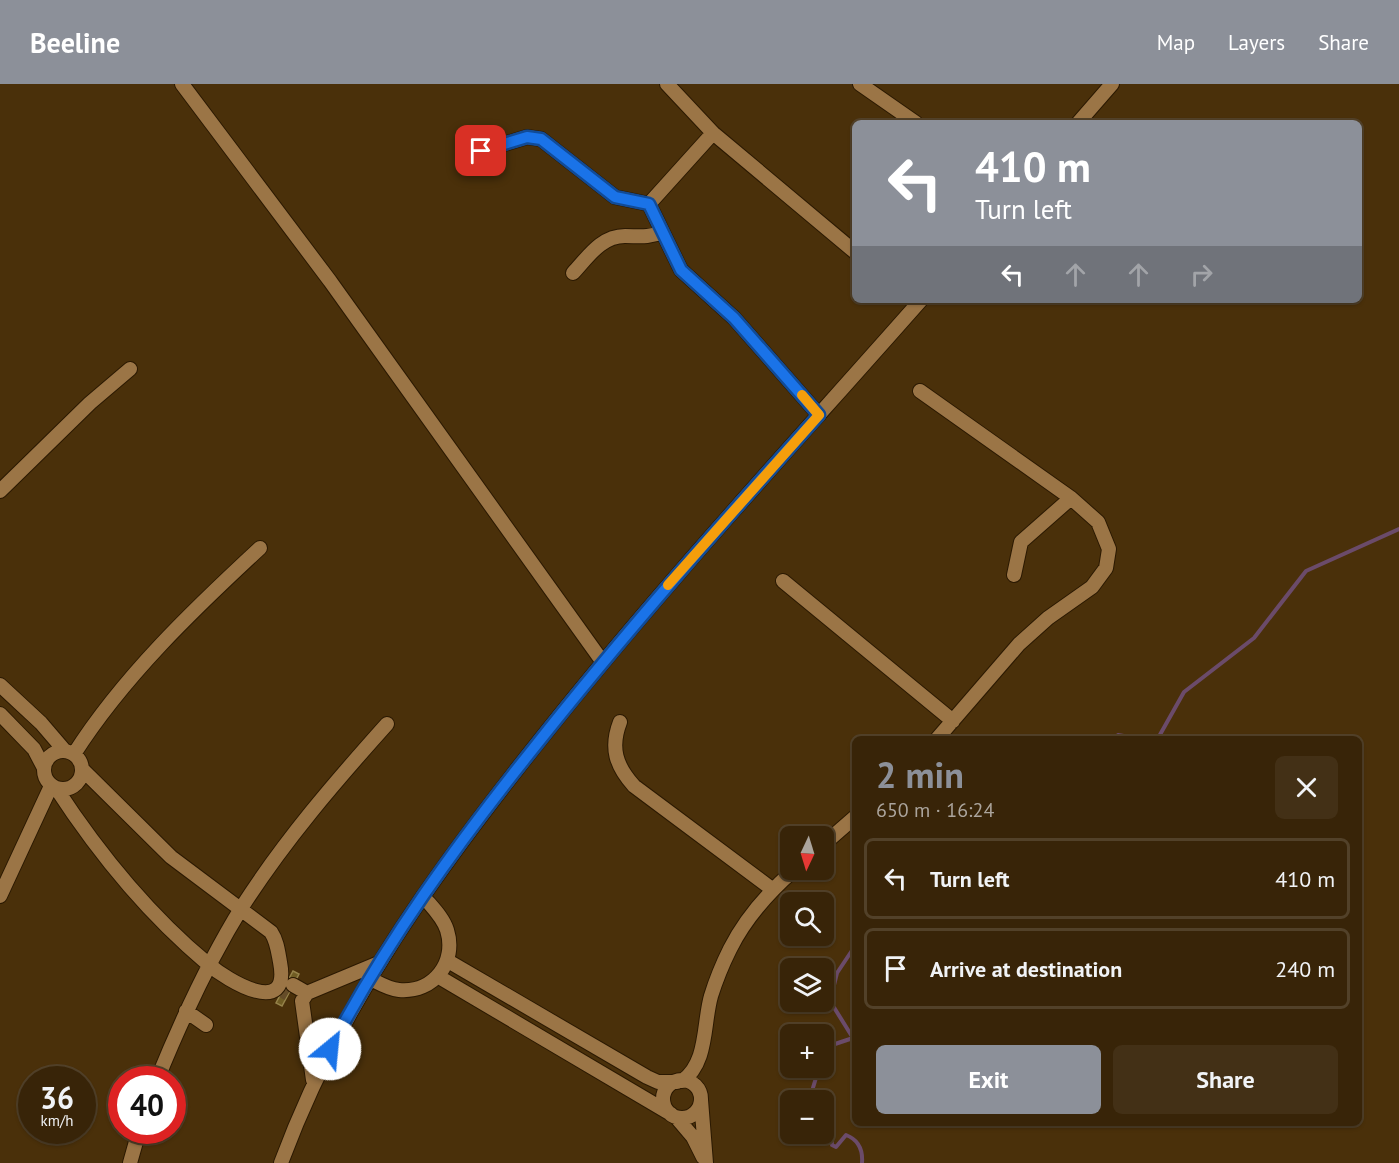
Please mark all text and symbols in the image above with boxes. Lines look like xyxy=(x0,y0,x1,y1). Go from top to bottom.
text: Beeline xyxy=(30,24,120,61)
text: Map xyxy=(1157,29,1195,56)
text: Layers xyxy=(1228,29,1285,56)
text: Share xyxy=(1318,29,1369,56)
pin xyxy=(455,125,506,176)
icon: arrive xyxy=(464,134,497,167)
text: 410 m xyxy=(975,139,1091,194)
icon: left xyxy=(876,144,954,222)
text: Turn left xyxy=(975,192,1072,226)
icon: left xyxy=(996,258,1029,291)
icon: ahead xyxy=(1059,258,1092,291)
icon: ahead xyxy=(1122,258,1155,291)
icon: right xyxy=(1185,258,1218,291)
text: 2 min xyxy=(876,751,964,798)
button: close xyxy=(1275,756,1338,819)
text: 650 m · 16:24 xyxy=(876,797,994,823)
north arrow xyxy=(780,826,834,880)
map controls xyxy=(780,826,834,1144)
icon: left xyxy=(879,862,912,895)
text: Turn left xyxy=(930,865,1010,893)
text: 410 m xyxy=(1275,865,1335,893)
button: search xyxy=(780,892,834,946)
icon: arrive xyxy=(879,952,912,985)
text: Arrive at destination xyxy=(930,955,1122,983)
text: 240 m xyxy=(1275,955,1335,983)
button: layers xyxy=(780,958,834,1012)
position arrow xyxy=(298,1017,362,1081)
button: + xyxy=(780,1024,834,1078)
button: Exit xyxy=(876,1045,1101,1114)
button: Share xyxy=(1113,1045,1338,1114)
speed limit sign: 40 xyxy=(108,1066,186,1144)
text: 36 xyxy=(40,1078,74,1117)
button: − xyxy=(780,1090,834,1144)
text: km/h xyxy=(41,1111,73,1130)

